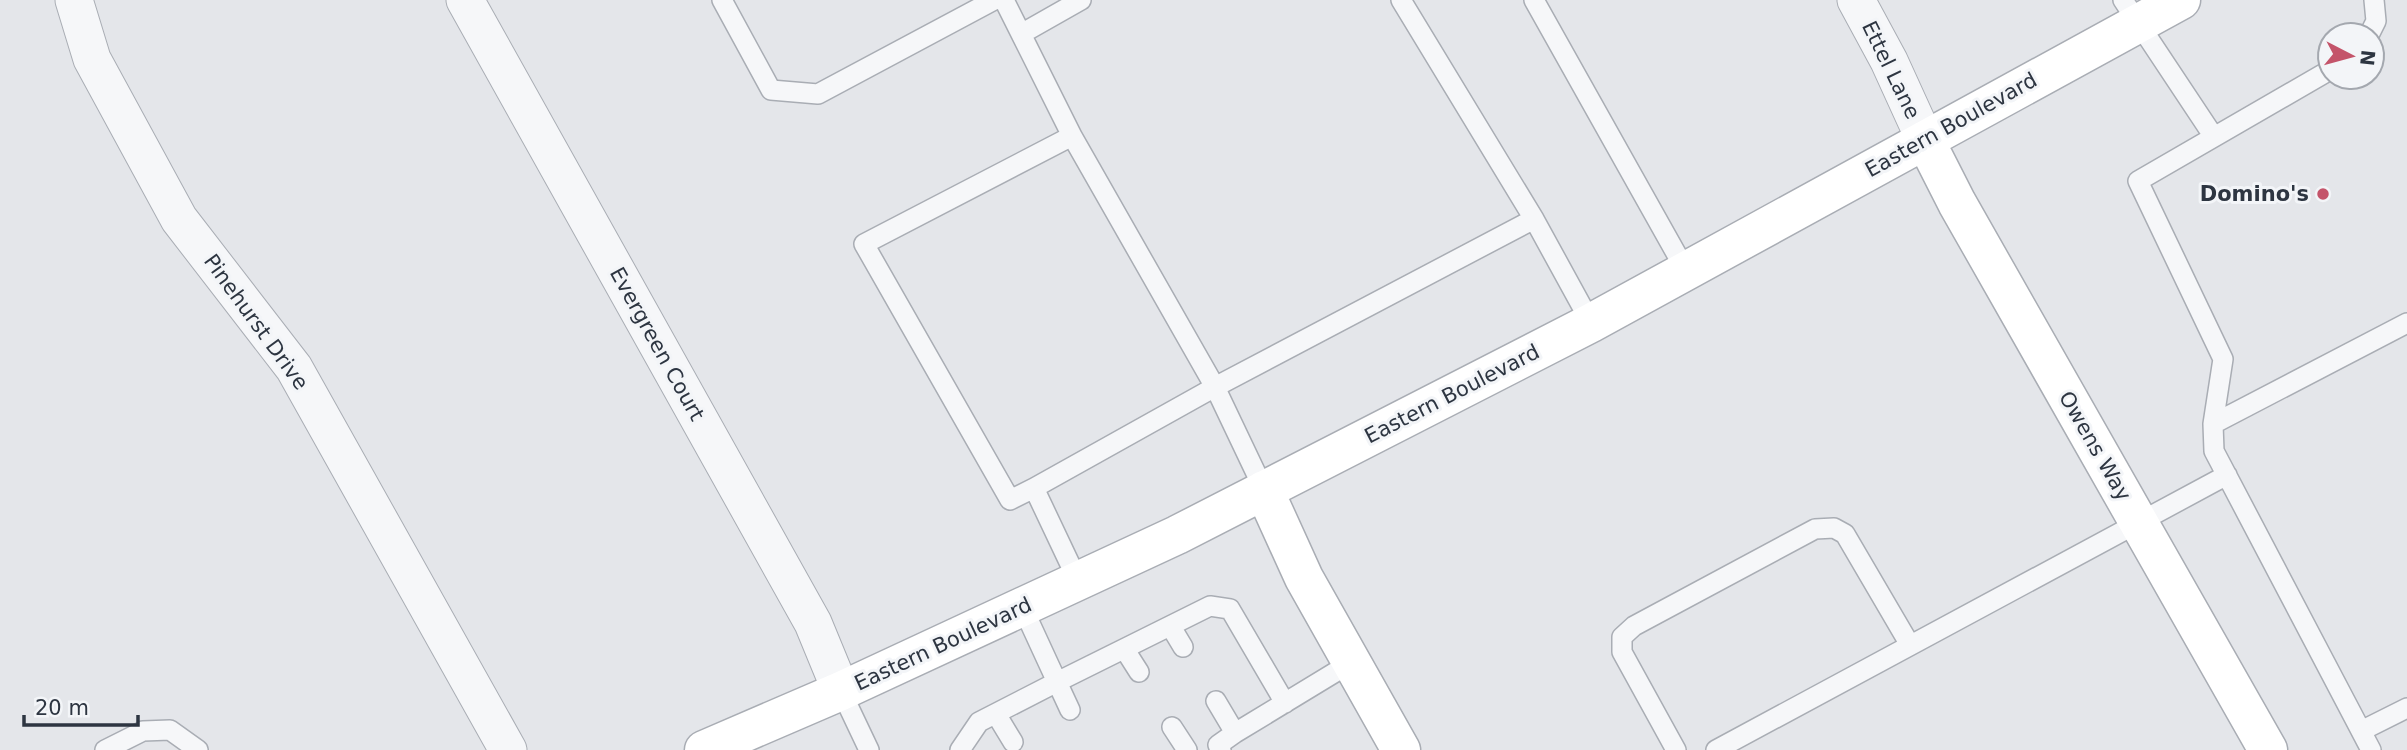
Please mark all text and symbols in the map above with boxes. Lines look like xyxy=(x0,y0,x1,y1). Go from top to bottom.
street label: Ettel Lane xyxy=(1857,17,1925,123)
north arrow xyxy=(2316,21,2386,91)
text: N xyxy=(2356,49,2380,67)
street label: Eastern Boulevard xyxy=(1861,68,2041,182)
place label: Domino's xyxy=(2200,182,2309,206)
marker: Domino's xyxy=(2315,186,2331,202)
street label: Pinehurst Drive xyxy=(199,250,313,394)
street label: Evergreen Court xyxy=(605,263,709,425)
street label: Eastern Boulevard xyxy=(1361,340,1543,448)
street label: Owens Way xyxy=(2054,387,2136,505)
street label: Eastern Boulevard xyxy=(851,592,1035,696)
scale bar xyxy=(24,684,138,728)
text: 20 m xyxy=(35,696,89,720)

